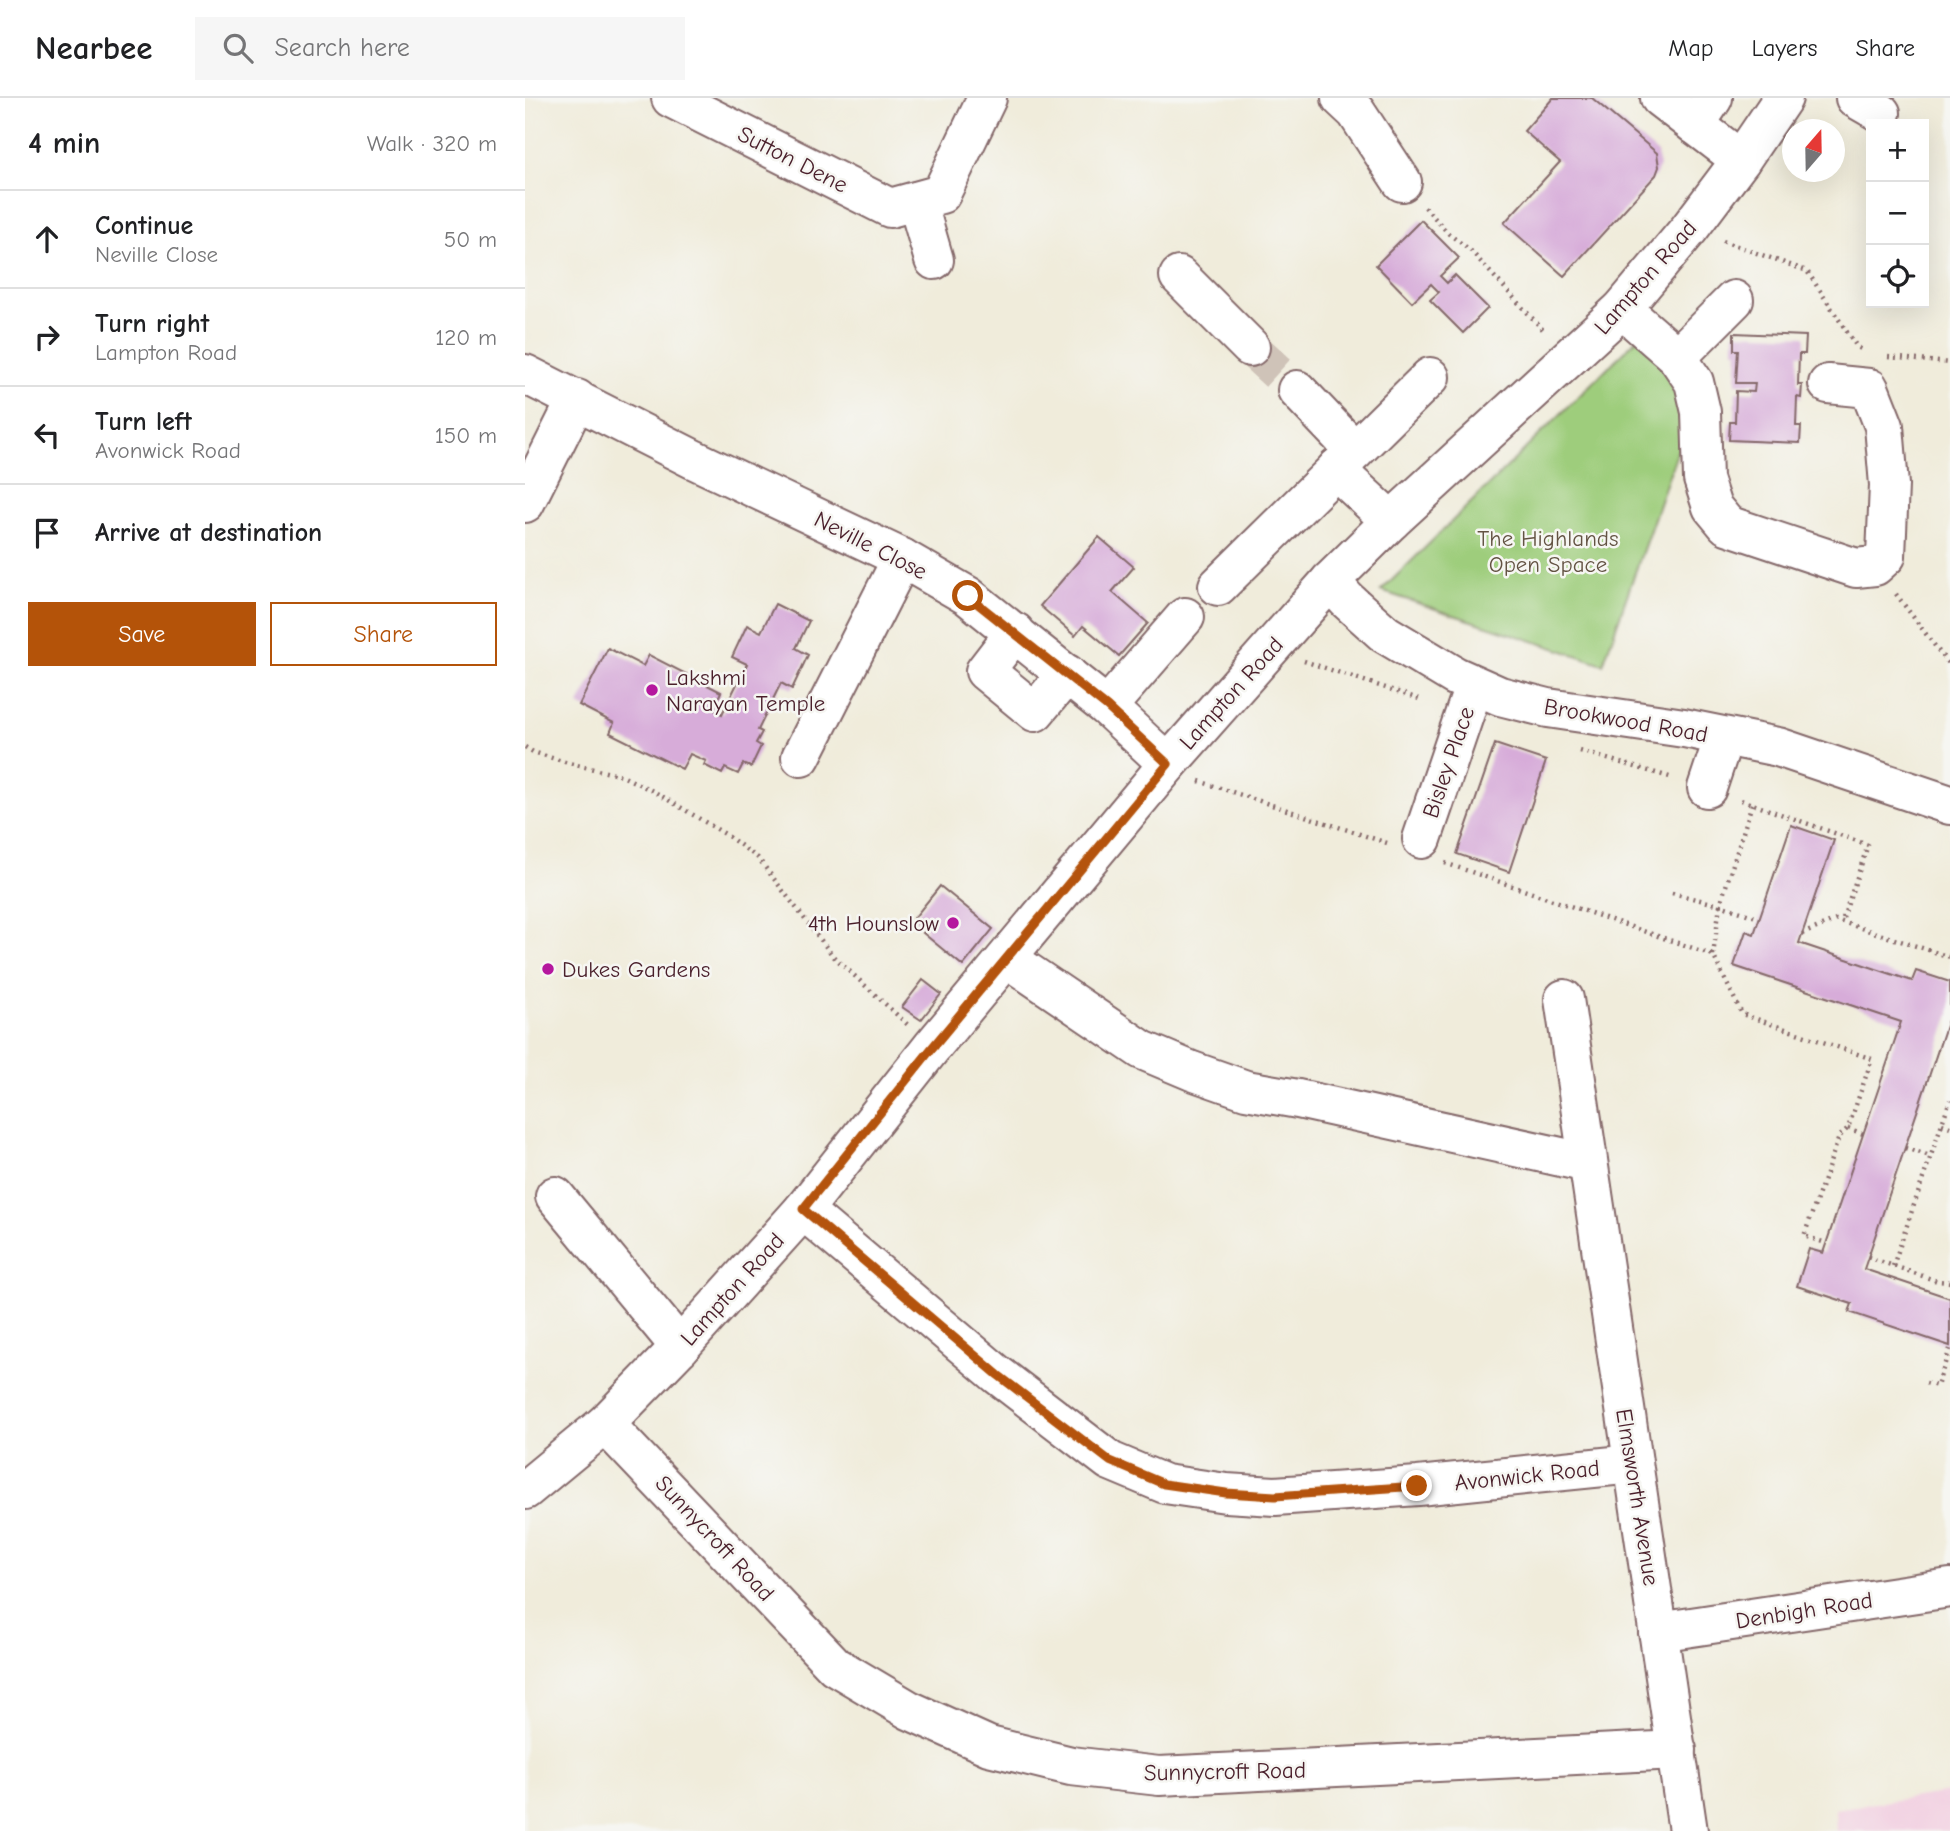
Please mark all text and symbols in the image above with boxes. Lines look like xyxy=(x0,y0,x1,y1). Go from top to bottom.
search box xyxy=(195,17,685,80)
text: Nearbee xyxy=(35,29,153,67)
icon: search xyxy=(219,29,257,67)
text: Search here xyxy=(275,33,410,63)
text: Map xyxy=(1668,34,1714,62)
text: Layers xyxy=(1752,34,1817,62)
text: Share xyxy=(1855,34,1915,62)
north arrow xyxy=(1782,119,1845,182)
map controls xyxy=(1866,119,1929,308)
button: + xyxy=(1866,119,1929,182)
street label: Sutton Dene xyxy=(733,120,852,199)
text: 4 min xyxy=(28,126,100,161)
text: Walk · 320 m xyxy=(367,130,497,157)
button: − xyxy=(1866,182,1929,245)
text: Continue xyxy=(95,211,193,241)
street label: Lampton Road xyxy=(1589,215,1702,340)
icon: ahead xyxy=(28,220,66,258)
text: 50 m xyxy=(444,226,497,253)
text: Neville Close xyxy=(95,241,218,268)
button: locate xyxy=(1866,245,1929,308)
text: Turn right xyxy=(95,309,209,339)
icon: right xyxy=(28,318,66,356)
text: 120 m xyxy=(435,324,497,351)
text: Lampton Road xyxy=(95,339,237,366)
text: Turn left xyxy=(95,407,192,437)
icon: left xyxy=(28,416,66,454)
text: 150 m xyxy=(435,422,497,449)
text: Avonwick Road xyxy=(95,437,241,464)
street label: Neville Close xyxy=(810,506,932,585)
icon: arrive xyxy=(28,514,66,552)
text: Arrive at destination xyxy=(95,518,322,548)
park label: The Highlands Open Space xyxy=(1477,525,1619,578)
route start xyxy=(952,580,983,611)
button: Save xyxy=(28,602,256,666)
button: Share xyxy=(270,602,497,666)
street label: Lampton Road xyxy=(1174,631,1289,755)
place label: Lakshmi Narayan Temple xyxy=(666,664,825,717)
marker: Lakshmi Narayan Temple xyxy=(644,682,660,698)
street label: Brookwood Road xyxy=(1542,693,1710,748)
street label: Bisley Place xyxy=(1417,703,1480,821)
place label: 4th Hounslow xyxy=(808,910,939,937)
marker: 4th Hounslow xyxy=(945,915,961,931)
place label: Dukes Gardens xyxy=(562,956,710,983)
marker: Dukes Gardens xyxy=(540,961,556,977)
street label: Lampton Road xyxy=(675,1227,790,1351)
street label: Elmsworth Avenue xyxy=(1610,1407,1665,1587)
street label: Avonwick Road xyxy=(1453,1454,1601,1497)
street label: Sunnycroft Road xyxy=(649,1470,780,1607)
route end xyxy=(1401,1470,1432,1501)
street label: Denbigh Road xyxy=(1734,1586,1874,1635)
street label: Sunnycroft Road xyxy=(1144,1757,1306,1786)

